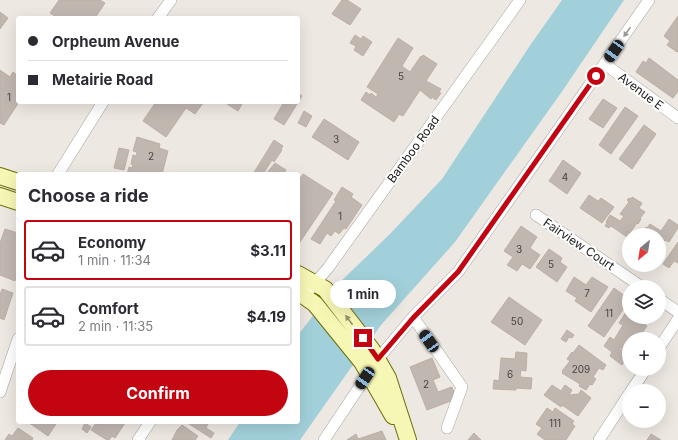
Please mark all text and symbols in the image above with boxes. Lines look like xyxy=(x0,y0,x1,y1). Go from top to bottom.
one-way arrow xyxy=(623,27,631,37)
text: Orpheum Avenue xyxy=(52,32,180,51)
car xyxy=(602,38,626,64)
route start xyxy=(587,67,605,85)
street label: Avenue E xyxy=(615,69,667,113)
text: Metairie Road xyxy=(52,70,153,89)
house number: 5 xyxy=(398,70,404,82)
house number: 1 xyxy=(7,91,11,103)
street label: Bamboo Road xyxy=(384,113,442,185)
house number: 3 xyxy=(333,133,339,145)
house number: 2 xyxy=(148,150,154,162)
house number: 4 xyxy=(562,171,568,183)
text: Choose a ride xyxy=(28,185,149,206)
house number: 1 xyxy=(338,210,342,222)
street label: Fairview Court xyxy=(541,215,617,273)
north arrow xyxy=(622,228,666,272)
map controls xyxy=(622,228,666,428)
icon: car xyxy=(30,232,66,268)
text: Economy xyxy=(78,233,146,252)
text: $3.11 xyxy=(250,241,286,260)
house number: 3 xyxy=(516,243,522,255)
text: 1 min · 11:34 xyxy=(78,252,151,268)
house number: 5 xyxy=(548,258,554,270)
callout: 1 min xyxy=(330,280,396,308)
button: layers xyxy=(622,280,666,324)
text: 1 min xyxy=(347,286,379,302)
house number: 7 xyxy=(584,287,590,299)
icon: car xyxy=(30,298,66,334)
text: Comfort xyxy=(78,299,139,318)
text: $4.19 xyxy=(247,307,286,326)
house number: 11 xyxy=(605,307,613,319)
one-way arrow xyxy=(345,314,353,325)
house number: 50 xyxy=(511,315,523,327)
text: 2 min · 11:35 xyxy=(78,318,153,334)
car xyxy=(417,328,441,354)
route end xyxy=(354,329,372,347)
button: + xyxy=(622,332,666,376)
house number: 209 xyxy=(572,363,590,375)
car xyxy=(353,365,377,391)
house number: 6 xyxy=(507,368,513,380)
button: Confirm xyxy=(28,370,288,416)
house number: 2 xyxy=(423,378,429,390)
button: − xyxy=(622,384,666,428)
house number: 111 xyxy=(549,417,561,429)

